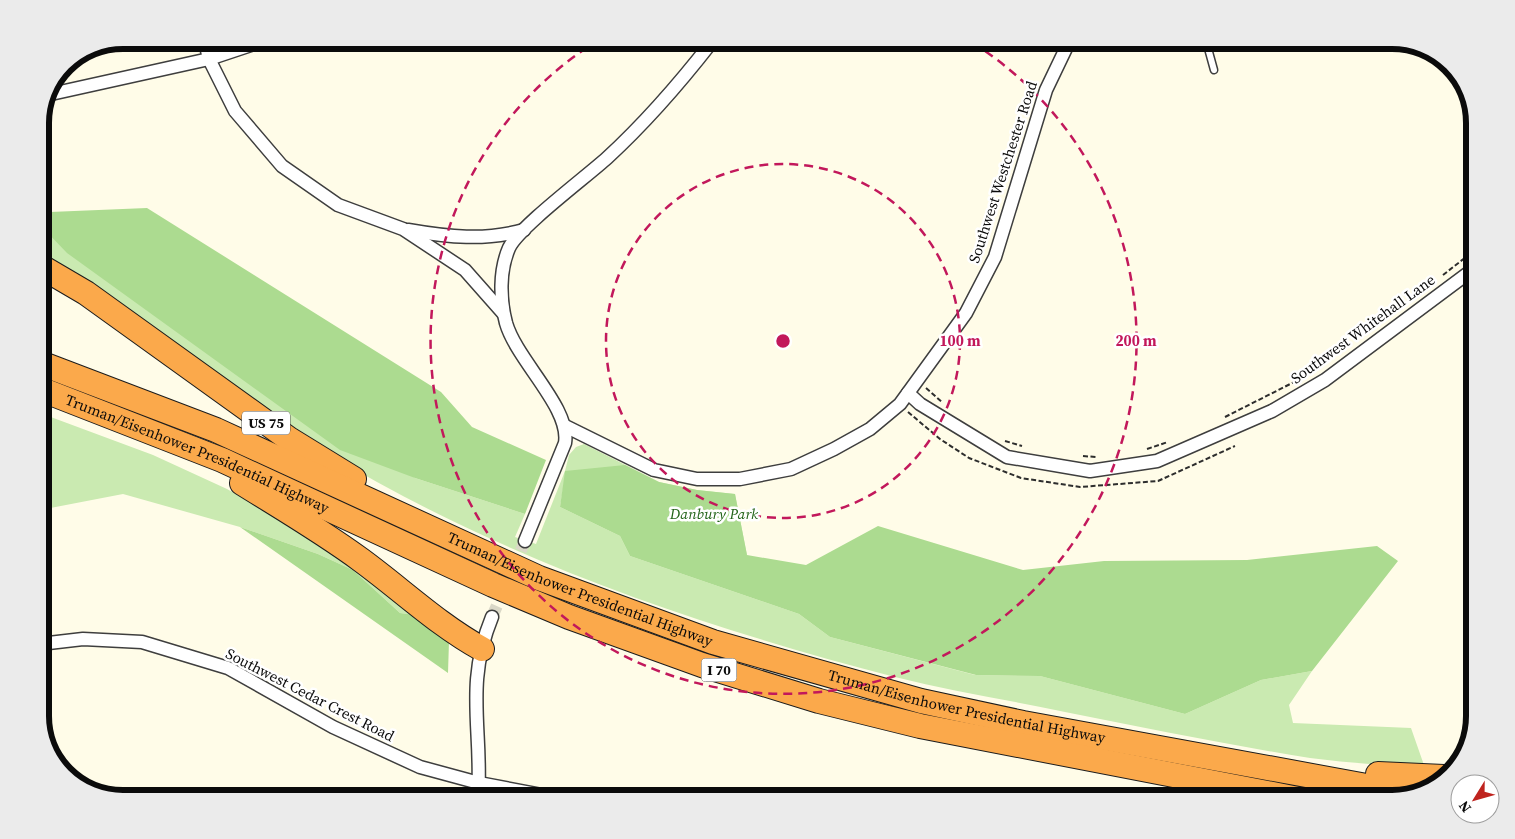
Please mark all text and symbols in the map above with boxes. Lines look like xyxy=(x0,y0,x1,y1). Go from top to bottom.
street label: Southwest Westchester Road xyxy=(963,78,1042,266)
street label: Southwest Whitehall Lane xyxy=(1286,269,1439,388)
text: 100 m xyxy=(939,330,981,351)
text: 200 m xyxy=(1115,330,1157,351)
centre of rings xyxy=(774,332,792,350)
street label: Truman/Eisenhower Presidential Highway xyxy=(62,389,333,518)
road number: US 75 xyxy=(242,412,290,434)
park label: Danbury Park xyxy=(669,503,759,524)
street label: Truman/Eisenhower Presidential Highway xyxy=(444,526,716,651)
street label: Southwest Cedar Crest Road xyxy=(222,643,399,747)
road number: I 70 xyxy=(702,658,736,682)
street label: Truman/Eisenhower Presidential Highway xyxy=(826,664,1107,748)
north arrow xyxy=(1450,774,1500,824)
text: N xyxy=(1454,797,1476,817)

